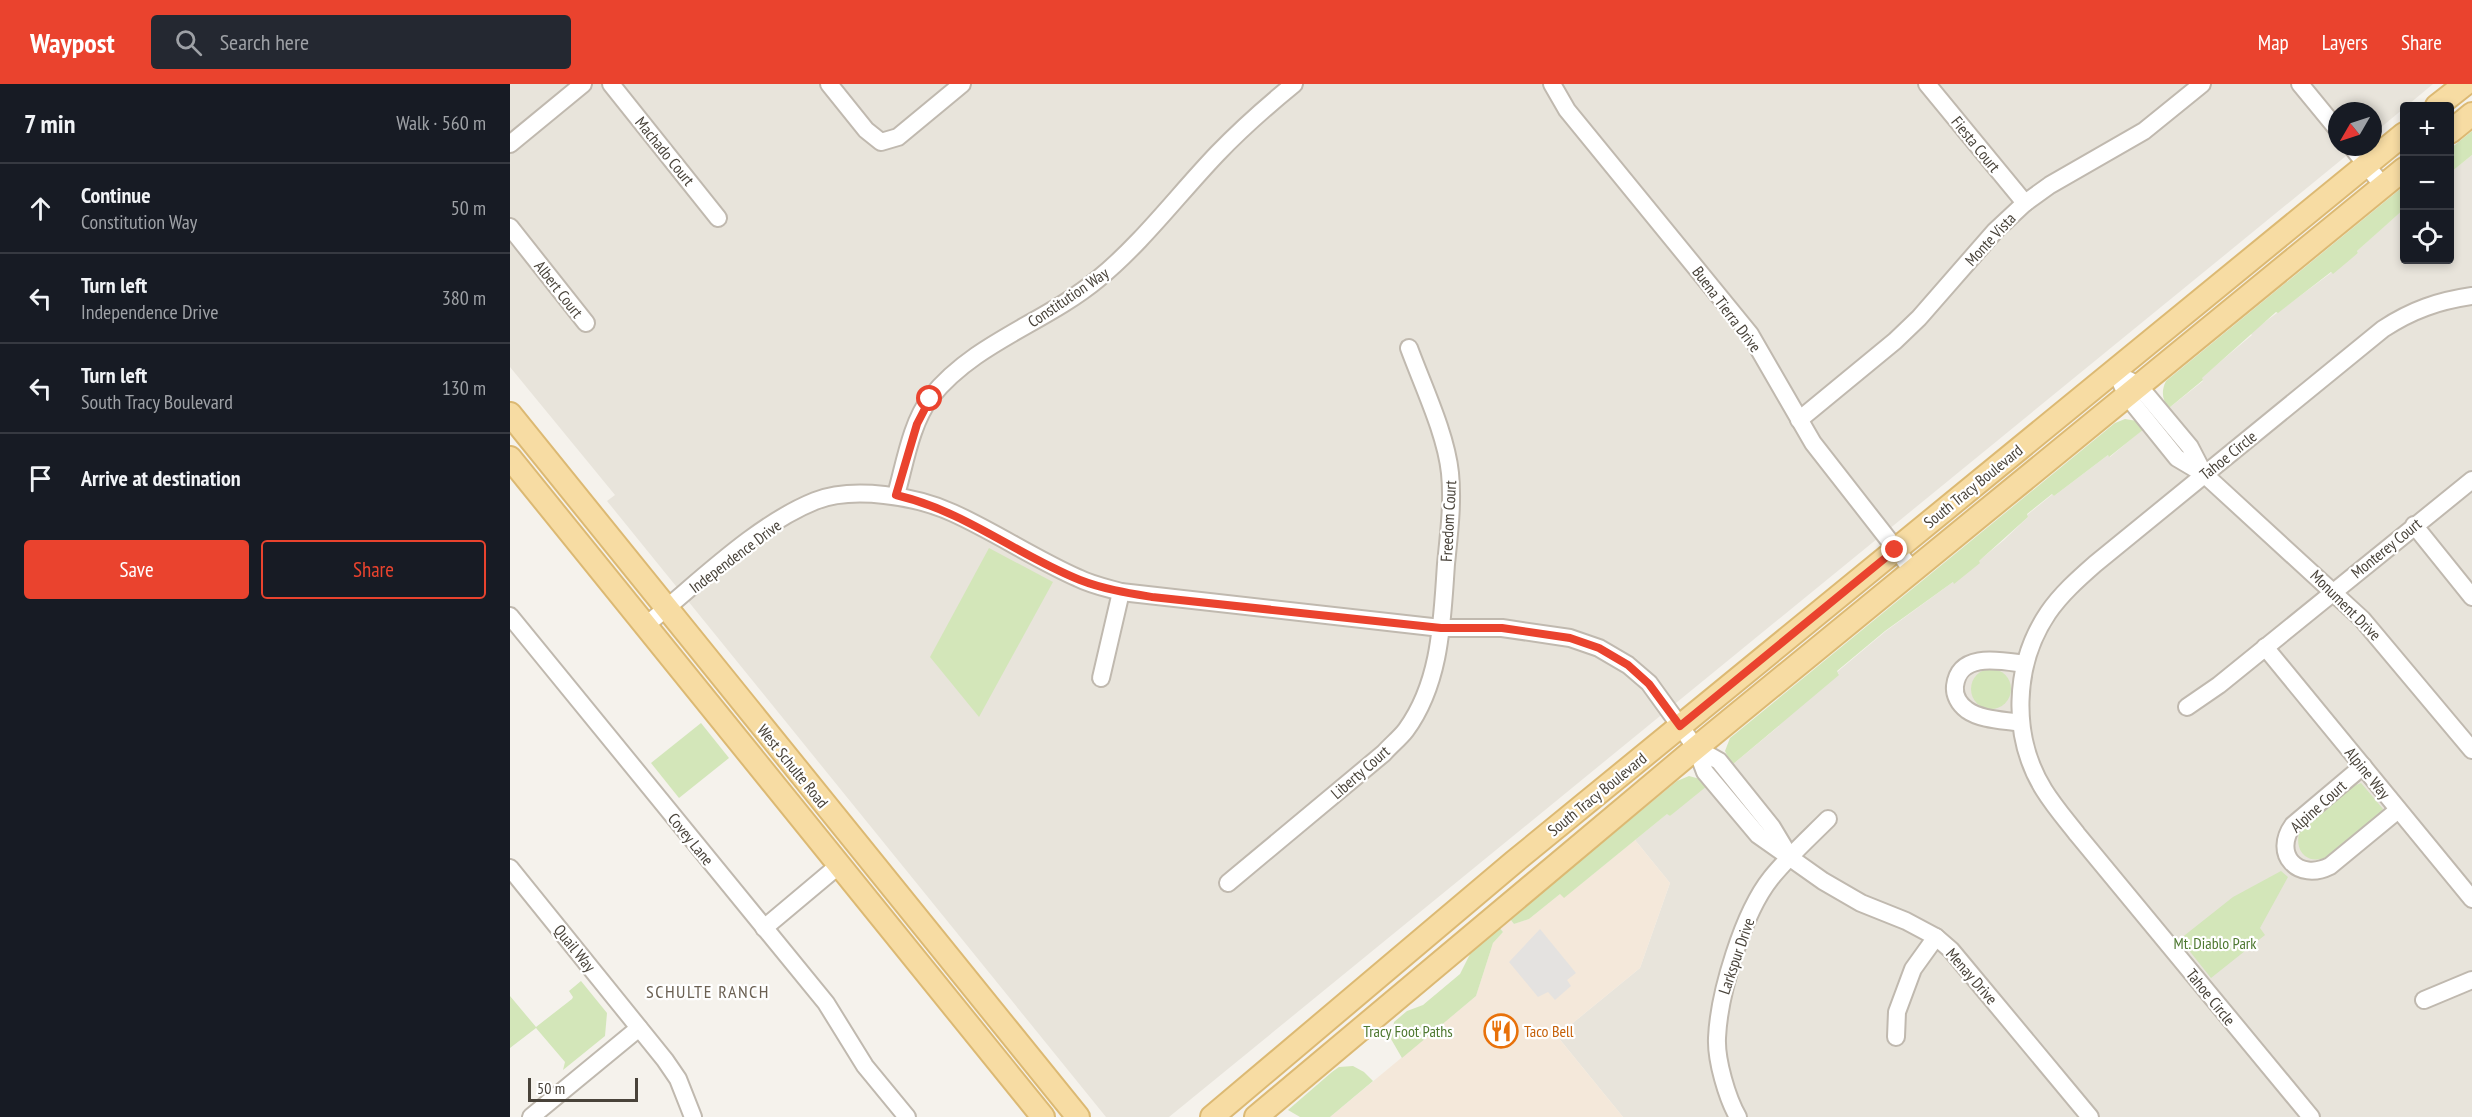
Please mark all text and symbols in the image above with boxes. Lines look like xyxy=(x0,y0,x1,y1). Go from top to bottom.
search box xyxy=(151,15,571,69)
text: Waypost xyxy=(30,24,115,61)
icon: search xyxy=(172,26,205,59)
text: Search here xyxy=(220,28,309,56)
text: Map xyxy=(2258,29,2289,56)
text: Layers xyxy=(2322,29,2368,56)
text: Share xyxy=(2401,29,2442,56)
north arrow xyxy=(2328,102,2382,156)
map controls xyxy=(2400,102,2454,264)
button: + xyxy=(2400,102,2454,156)
text: 7 min xyxy=(24,107,75,140)
text: Walk · 560 m xyxy=(396,110,486,136)
street label: Fiesta Court xyxy=(1947,112,2005,176)
street label: Machado Court xyxy=(631,113,699,190)
button: − xyxy=(2400,156,2454,210)
text: Continue xyxy=(81,181,151,209)
icon: ahead xyxy=(24,192,57,225)
text: 50 m xyxy=(451,195,486,221)
street label: Monte Vista xyxy=(1960,208,2020,270)
text: Constitution Way xyxy=(81,209,197,235)
button: locate xyxy=(2400,210,2454,264)
street label: Albert Court xyxy=(530,256,588,322)
street label: Buena Tierra Drive xyxy=(1688,262,1766,356)
street label: Constitution Way xyxy=(1024,263,1112,331)
text: Turn left xyxy=(81,271,147,299)
icon: left xyxy=(24,282,57,315)
text: 380 m xyxy=(442,285,486,311)
text: Independence Drive xyxy=(81,299,218,325)
text: Turn left xyxy=(81,361,147,389)
icon: left xyxy=(24,372,57,405)
text: 130 m xyxy=(442,375,486,401)
route start xyxy=(916,385,942,411)
text: South Tracy Boulevard xyxy=(81,389,233,415)
street label: Tahoe Circle xyxy=(2196,426,2260,484)
street label: South Tracy Boulevard xyxy=(1919,440,2027,532)
icon: arrive xyxy=(24,462,57,495)
text: Arrive at destination xyxy=(81,464,241,492)
street label: Freedom Court xyxy=(1436,479,1460,562)
street label: Monterey Court xyxy=(2347,513,2426,582)
street label: Independence Drive xyxy=(685,515,785,597)
route end xyxy=(1881,536,1907,562)
button: Save xyxy=(24,540,249,599)
button: Share xyxy=(261,540,486,599)
street label: Monument Drive xyxy=(2306,565,2386,645)
street label: West Schulte Road xyxy=(753,720,833,812)
street label: Liberty Court xyxy=(1326,741,1394,803)
street label: Alpine Way xyxy=(2341,743,2395,803)
street label: South Tracy Boulevard xyxy=(1543,748,1651,840)
street label: Alpine Court xyxy=(2286,775,2351,836)
street label: Covey Lane xyxy=(664,809,718,869)
street label: Larkspur Drive xyxy=(1714,915,1758,997)
street label: Quail Way xyxy=(550,920,600,976)
park label: Mt. Diablo Park xyxy=(2174,933,2257,953)
street label: Menay Drive xyxy=(1942,944,2002,1008)
street label: Tahoe Circle xyxy=(2182,965,2240,1029)
district label: SCHULTE RANCH xyxy=(646,980,770,1003)
restaurant icon: Taco Bell xyxy=(1483,1013,1519,1049)
park label: Tracy Foot Paths xyxy=(1363,1021,1453,1041)
place label: Taco Bell xyxy=(1524,1021,1574,1041)
scale bar xyxy=(528,1075,638,1102)
text: 50 m xyxy=(537,1078,565,1098)

